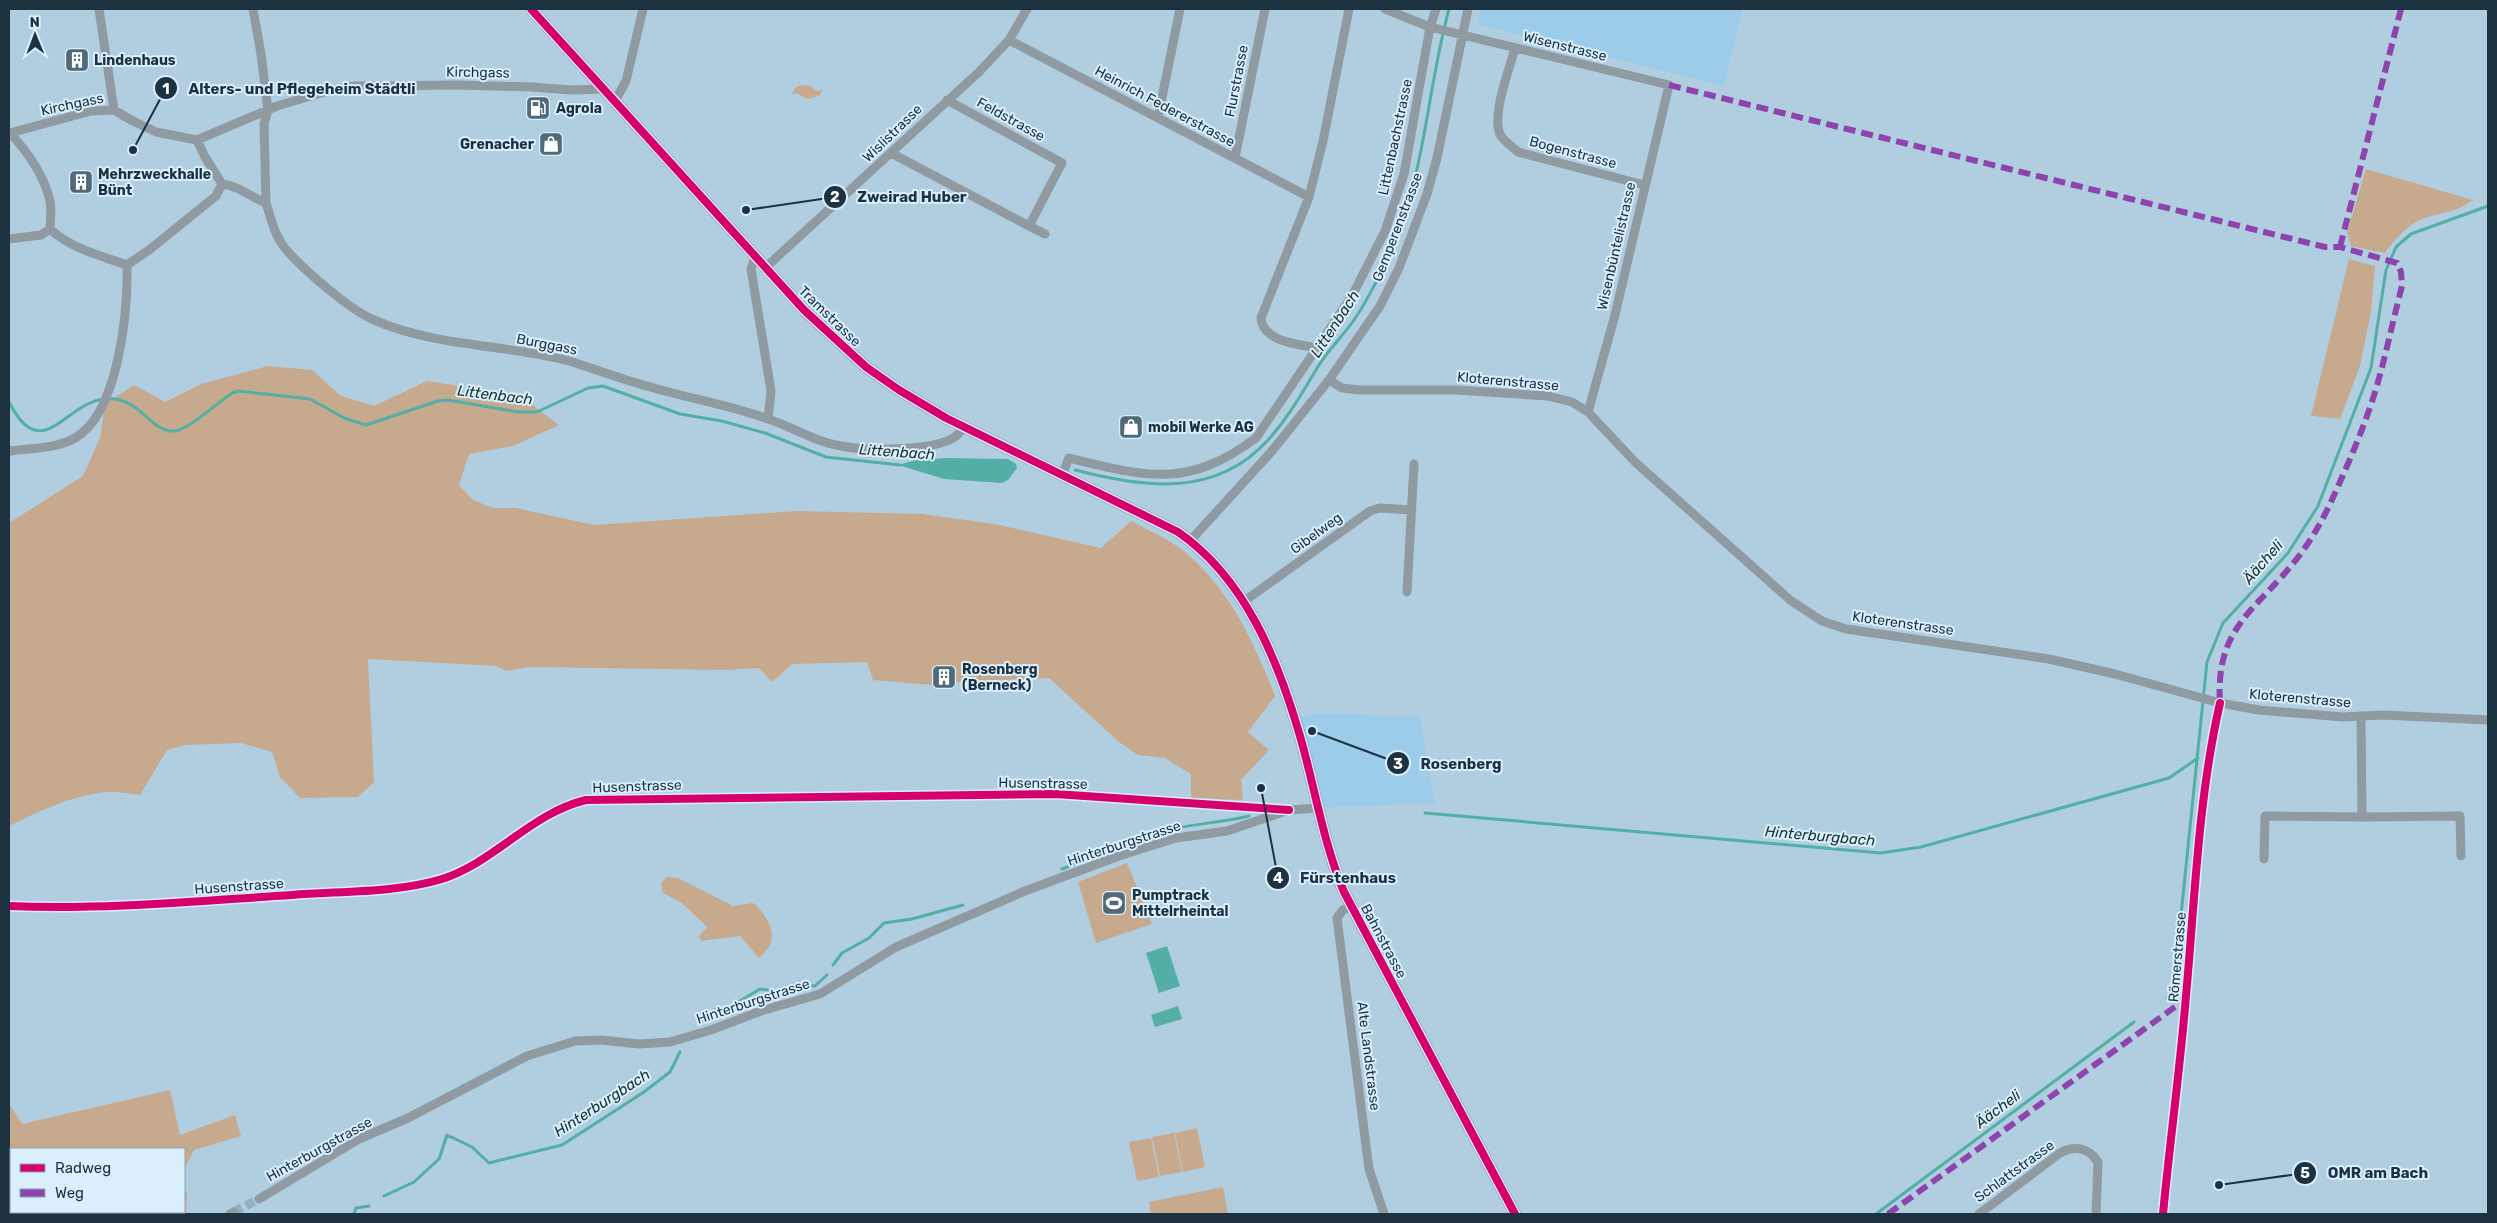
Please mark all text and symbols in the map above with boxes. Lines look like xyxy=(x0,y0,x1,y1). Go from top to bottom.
north arrow xyxy=(10,10,60,60)
text: N xyxy=(30,14,40,31)
street label: Wisenstrasse xyxy=(1521,28,1609,65)
street label: Flurstrasse xyxy=(1221,43,1252,119)
building icon: Lindenhaus xyxy=(64,47,90,73)
place label: Lindenhaus xyxy=(94,52,176,69)
street label: Heinrich Federerstrasse xyxy=(1092,62,1238,151)
street label: Kirchgass xyxy=(446,63,510,82)
callout: Alters- und Pflegeheim Städtli xyxy=(153,73,425,103)
street label: Littenbachstrasse xyxy=(1375,77,1416,197)
text: 1 xyxy=(162,80,170,98)
text: Alters- und Pflegeheim Städtli xyxy=(188,80,416,98)
street label: Kirchgass xyxy=(39,90,105,119)
street label: Feldstrasse xyxy=(974,94,1048,145)
fuel station icon: Agrola xyxy=(525,95,551,121)
place label: Agrola xyxy=(556,100,602,117)
street label: Wislistrasse xyxy=(859,101,926,166)
shop icon: Grenacher xyxy=(538,131,564,157)
street label: Bogenstrasse xyxy=(1527,133,1619,172)
place label: Grenacher xyxy=(460,136,535,153)
place label: Mehrzweckhalle Bünt xyxy=(98,166,211,199)
building icon: Mehrzweckhalle Bünt xyxy=(68,169,94,195)
street label: Gemperenstrasse xyxy=(1369,170,1426,284)
street label: Wisenbüntelistrasse xyxy=(1593,180,1640,312)
callout: Zweirad Huber xyxy=(822,182,977,212)
text: 2 xyxy=(830,188,840,206)
text: Zweirad Huber xyxy=(857,188,967,206)
street label: Tramstrasse xyxy=(795,282,864,350)
water label: Littenbach xyxy=(1307,287,1363,361)
street label: Burggass xyxy=(515,330,579,359)
street label: Kloterenstrasse xyxy=(1456,369,1560,394)
water label: Littenbach xyxy=(456,381,534,409)
shop icon: mobil Werke AG xyxy=(1118,414,1144,440)
place label: mobil Werke AG xyxy=(1148,419,1254,436)
water label: Littenbach xyxy=(858,440,936,464)
street label: Gibelweg xyxy=(1287,509,1345,558)
water label: Äächeli xyxy=(2239,536,2287,588)
street label: Kloterenstrasse xyxy=(1851,608,1955,639)
place label: Rosenberg (Berneck) xyxy=(962,661,1038,694)
building icon: Rosenberg (Berneck) xyxy=(931,664,957,690)
street label: Kloterenstrasse xyxy=(2248,686,2352,711)
callout: Rosenberg xyxy=(1385,748,1511,778)
text: 3 xyxy=(1393,755,1403,773)
text: Rosenberg xyxy=(1421,755,1501,773)
street label: Husenstrasse xyxy=(998,774,1088,793)
street label: Husenstrasse xyxy=(592,776,682,797)
street label: Hinterburgstrasse xyxy=(1065,817,1183,870)
water label: Hinterburgbach xyxy=(1764,822,1876,850)
callout: Fürstenhaus xyxy=(1265,863,1406,893)
text: 4 xyxy=(1273,869,1283,887)
text: Fürstenhaus xyxy=(1300,869,1396,887)
street label: Husenstrasse xyxy=(194,875,284,898)
place label: Pumptrack Mittelrheintal xyxy=(1132,887,1229,920)
sports icon: Pumptrack Mittelrheintal xyxy=(1101,890,1127,916)
street label: Bahnstrasse xyxy=(1357,901,1410,981)
street label: Römerstrasse xyxy=(2165,911,2190,1003)
street label: Hinterburgstrasse xyxy=(694,975,812,1028)
street label: Alte Landstrasse xyxy=(1353,1001,1384,1112)
water label: Hinterburgbach xyxy=(551,1065,653,1141)
water label: Äächeli xyxy=(1971,1086,2024,1132)
street label: Hinterburgstrasse xyxy=(263,1113,375,1186)
street label: Schlattstrasse xyxy=(1971,1137,2058,1206)
legend xyxy=(10,1148,185,1213)
callout: OMR am Bach xyxy=(2292,1158,2438,1188)
text: Radweg xyxy=(55,1159,111,1177)
text: 5 xyxy=(2300,1164,2310,1182)
text: OMR am Bach xyxy=(2328,1164,2428,1182)
text: Weg xyxy=(55,1184,84,1202)

